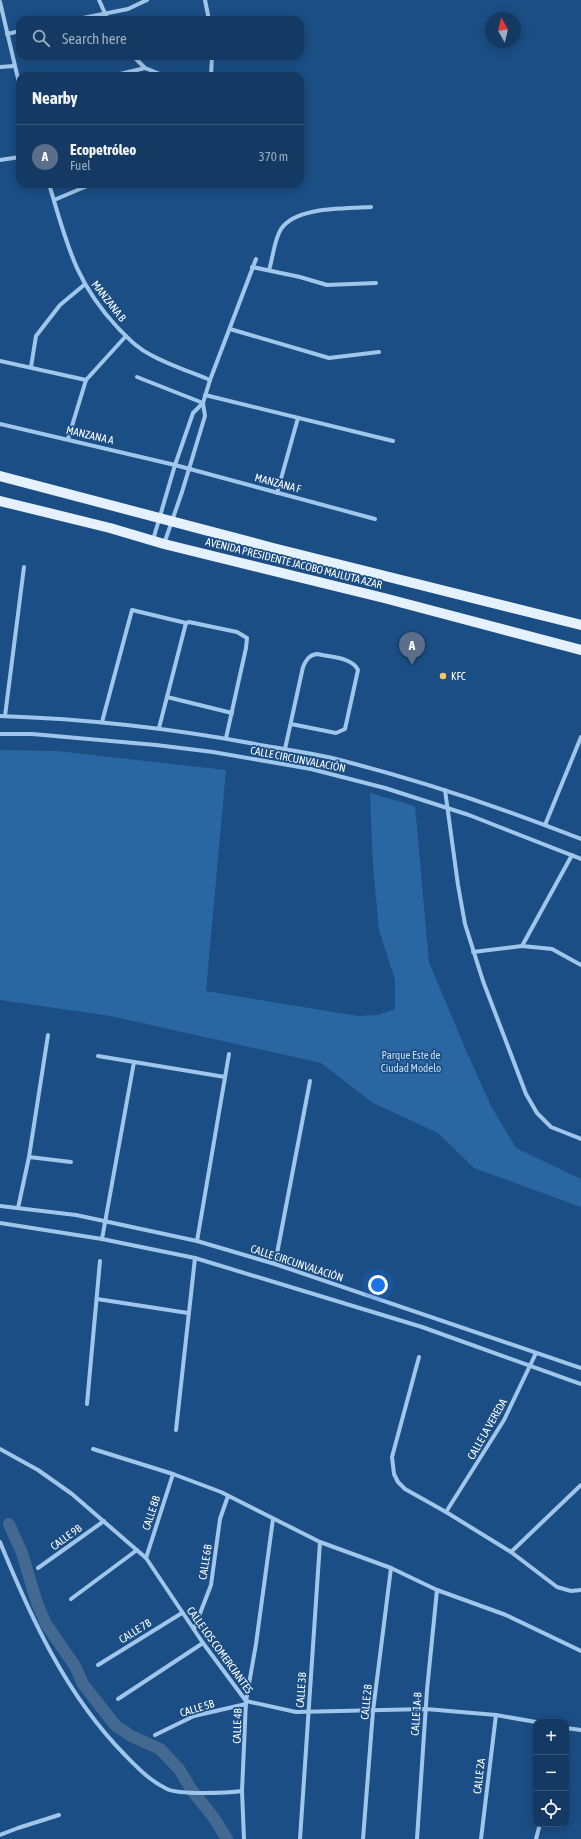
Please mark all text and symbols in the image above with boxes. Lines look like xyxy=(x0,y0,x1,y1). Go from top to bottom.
north arrow xyxy=(485,12,521,48)
search box xyxy=(16,16,304,60)
icon: search xyxy=(30,27,52,49)
text: Search here xyxy=(62,30,127,47)
text: Nearby xyxy=(32,88,78,108)
text: Ecopetróleo xyxy=(70,141,136,158)
text: A xyxy=(42,149,48,164)
text: 370 m xyxy=(259,149,288,164)
text: Fuel xyxy=(70,158,91,173)
street label: MANZANA B xyxy=(89,278,129,324)
street label: MANZANA A xyxy=(65,424,116,446)
street label: MANZANA F xyxy=(254,471,303,495)
street label: AVENIDA PRESIDENTE JACOBO MAJLUTA AZAR xyxy=(204,535,384,591)
pin: A xyxy=(399,632,425,665)
place label: KFC xyxy=(451,670,466,682)
marker: KFC xyxy=(438,671,448,681)
street label: CALLE CIRCUNVALACIÓN xyxy=(249,744,347,774)
park label: Parque Este de Ciudad Modelo xyxy=(381,1049,441,1074)
street label: CALLE CIRCUNVALACIÓN xyxy=(249,1242,345,1284)
your location xyxy=(368,1275,388,1295)
street label: CALLE LA VEREDA xyxy=(465,1396,510,1461)
street label: CALLE 8B xyxy=(140,1494,162,1532)
street label: CALLE 9B xyxy=(48,1521,84,1552)
street label: CALLE 6B xyxy=(196,1543,214,1580)
street label: CALLE LOS COMERCIANTES xyxy=(185,1604,256,1696)
street label: CALLE 7B xyxy=(117,1616,154,1645)
street label: CALLE 3B xyxy=(294,1671,308,1708)
street label: CALLE 2B xyxy=(358,1683,374,1720)
street label: CALLE 1A-B xyxy=(408,1691,424,1736)
street label: CALLE 5B xyxy=(178,1697,216,1719)
street label: CALLE 4B xyxy=(230,1707,244,1744)
map controls xyxy=(533,1719,569,1827)
button: + xyxy=(533,1719,569,1755)
button: − xyxy=(533,1755,569,1791)
street label: CALLE 2A xyxy=(471,1757,487,1794)
button: locate xyxy=(533,1791,569,1827)

